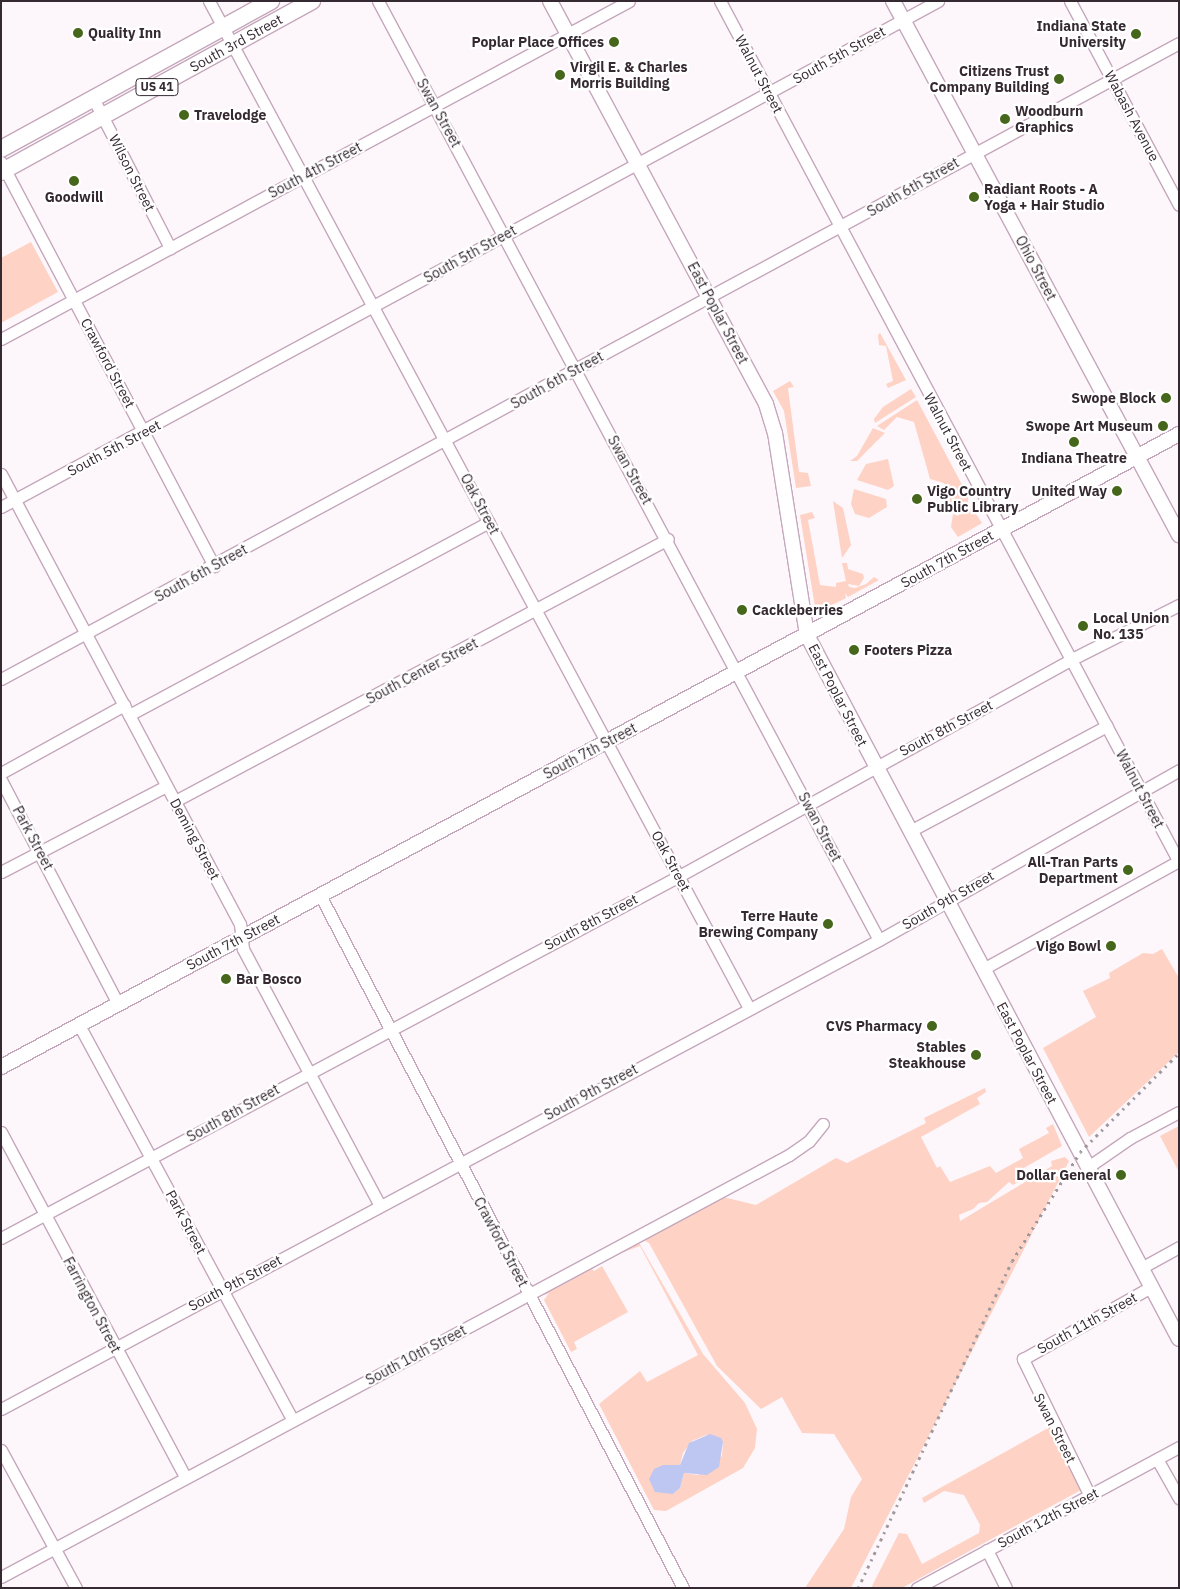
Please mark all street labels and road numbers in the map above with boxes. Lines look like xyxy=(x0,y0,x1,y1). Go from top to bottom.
street label: South 3rd Street xyxy=(187,11,285,75)
street label: South 5th Street xyxy=(790,23,888,87)
street label: Walnut Street xyxy=(731,32,787,116)
street label: Wabash Avenue xyxy=(1101,68,1163,164)
street label: Swan Street xyxy=(413,76,465,150)
road number: US 41 xyxy=(134,77,180,96)
street label: Wilson Street xyxy=(105,132,159,214)
street label: South 4th Street xyxy=(266,138,364,202)
street label: South 6th Street xyxy=(864,154,962,220)
street label: South 5th Street xyxy=(421,222,519,286)
street label: Ohio Street xyxy=(1012,233,1060,303)
street label: East Poplar Street xyxy=(684,259,752,367)
street label: Crawford Street xyxy=(77,315,139,411)
street label: South 6th Street xyxy=(508,348,606,412)
street label: Walnut Street xyxy=(920,390,976,474)
street label: South 5th Street xyxy=(65,416,163,480)
street label: Swan Street xyxy=(604,433,656,507)
street label: Oak Street xyxy=(457,471,503,537)
street label: South 7th Street xyxy=(898,527,996,591)
street label: South 6th Street xyxy=(152,541,250,605)
street label: South Center Street xyxy=(363,635,481,707)
street label: East Poplar Street xyxy=(805,641,871,749)
street label: South 8th Street xyxy=(897,696,995,760)
street label: South 7th Street xyxy=(541,719,639,783)
street label: Walnut Street xyxy=(1112,747,1168,831)
street label: Swan Street xyxy=(795,790,845,864)
street label: Deming Street xyxy=(166,795,224,883)
street label: Park Street xyxy=(9,803,57,873)
street label: Oak Street xyxy=(648,828,694,894)
street label: South 9th Street xyxy=(899,867,997,933)
street label: South 8th Street xyxy=(542,890,640,954)
street label: South 7th Street xyxy=(184,910,282,974)
street label: East Poplar Street xyxy=(993,999,1061,1107)
street label: South 9th Street xyxy=(542,1060,640,1124)
street label: South 8th Street xyxy=(184,1081,282,1145)
street label: Park Street xyxy=(162,1187,210,1257)
street label: Crawford Street xyxy=(470,1194,532,1290)
street label: South 9th Street xyxy=(186,1251,284,1315)
street label: Farrington Street xyxy=(60,1254,124,1356)
street label: South 11th Street xyxy=(1034,1289,1140,1357)
street label: South 10th Street xyxy=(363,1321,469,1389)
street label: Swan Street xyxy=(1030,1390,1080,1466)
street label: South 12th Street xyxy=(995,1484,1101,1552)

